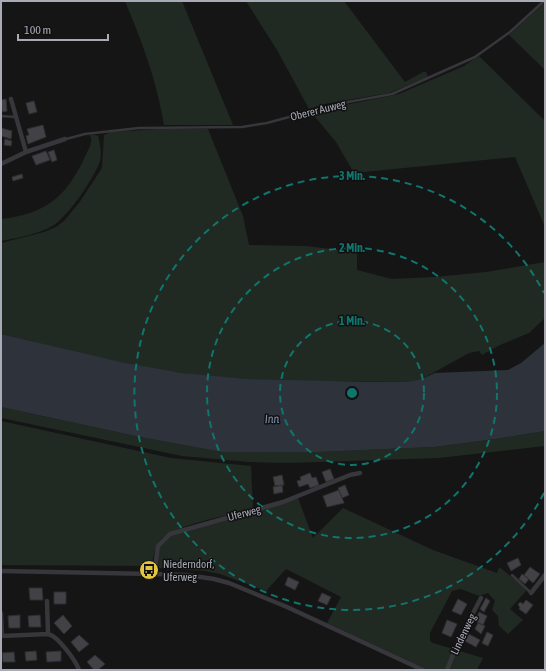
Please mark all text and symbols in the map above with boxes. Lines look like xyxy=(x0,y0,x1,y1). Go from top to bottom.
scale bar xyxy=(18,16,108,42)
text: 100 m xyxy=(24,23,51,37)
street label: Oberer Auweg xyxy=(289,97,347,123)
text: 3 Min. xyxy=(339,169,365,183)
text: 2 Min. xyxy=(339,241,365,255)
text: 1 Min. xyxy=(339,314,365,328)
centre of rings xyxy=(345,386,359,400)
water label: Inn xyxy=(265,412,280,426)
street label: Uferweg xyxy=(226,503,262,523)
place label: Niederndorf, Uferweg xyxy=(163,558,214,583)
bus stop icon: Niederndorf, Uferweg xyxy=(138,559,160,581)
street label: Lindenweg xyxy=(448,611,478,656)

